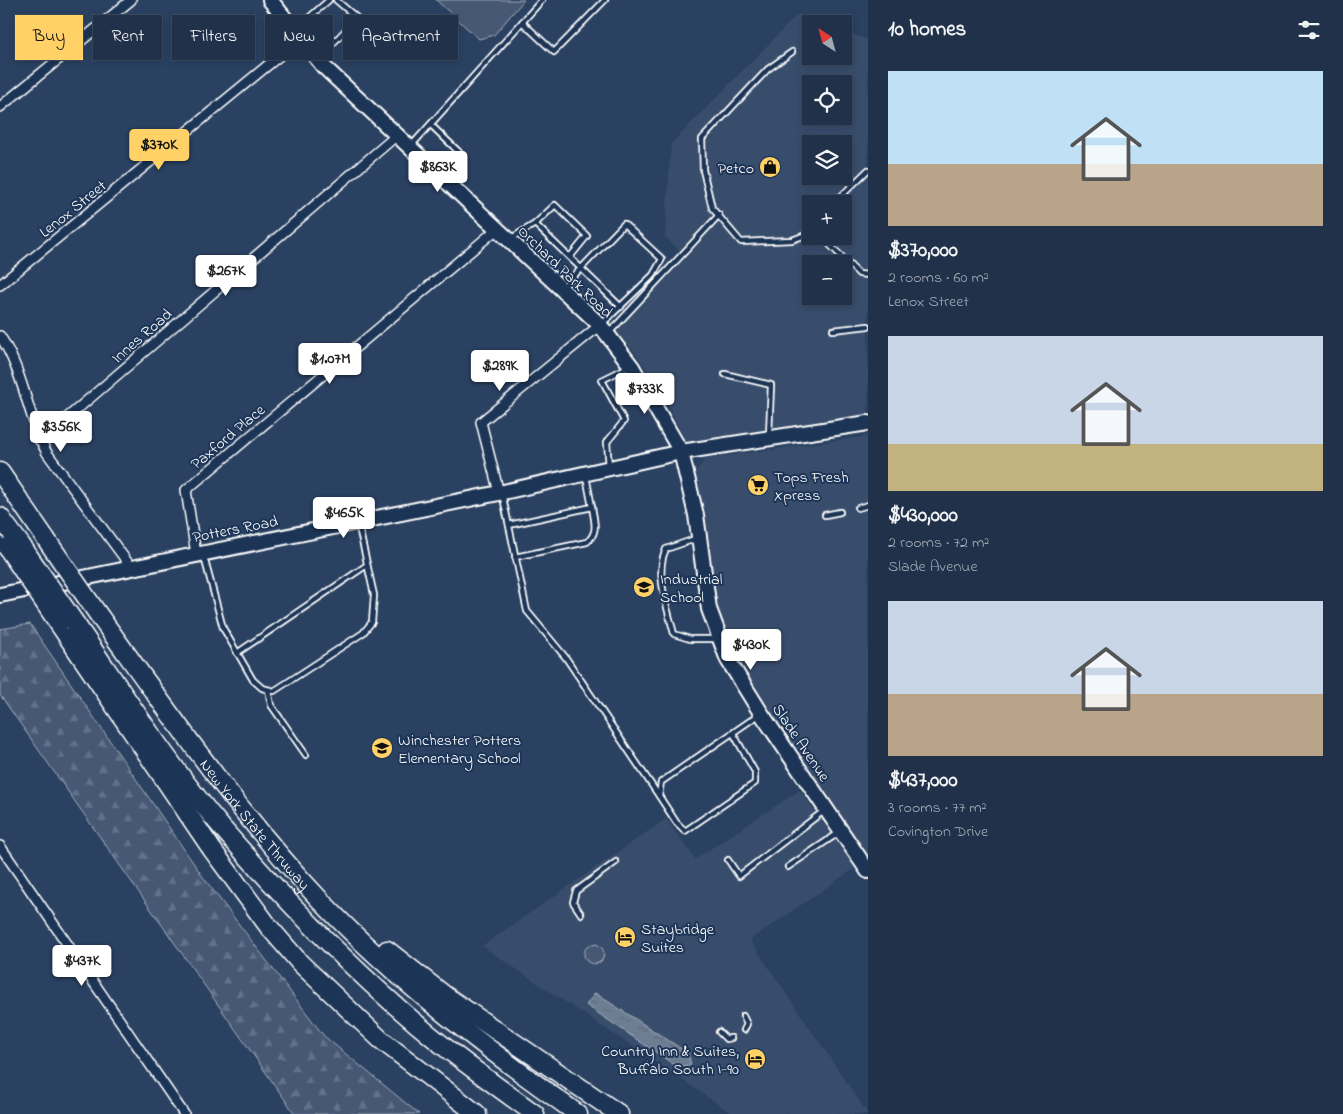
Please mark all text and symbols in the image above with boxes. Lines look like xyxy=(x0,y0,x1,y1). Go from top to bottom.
chip: Buy xyxy=(15,15,83,60)
chip: Rent xyxy=(93,15,162,60)
chip: Filters xyxy=(172,15,255,60)
chip: New xyxy=(265,15,333,60)
chip: Apartment xyxy=(343,15,458,60)
north arrow xyxy=(802,15,852,65)
map controls xyxy=(802,15,852,305)
text: 10 homes xyxy=(888,15,966,45)
icon: filters xyxy=(1295,16,1323,44)
button: locate xyxy=(802,75,852,125)
icon: home xyxy=(1061,104,1151,194)
pin: $370K xyxy=(124,128,194,171)
text: $370K xyxy=(140,133,178,157)
button: layers xyxy=(802,135,852,185)
pin: $863K xyxy=(403,150,473,193)
text: $863K xyxy=(419,155,457,179)
shop icon: Petco xyxy=(758,155,782,179)
place label: Petco xyxy=(718,157,754,181)
street label: Lenox Street xyxy=(34,174,113,244)
button: + xyxy=(802,195,852,245)
street label: Orchard Park Road xyxy=(512,221,618,324)
text: $370,000 xyxy=(888,236,958,266)
pin: $267K xyxy=(191,254,261,297)
button: − xyxy=(802,255,852,305)
text: $267K xyxy=(206,259,246,283)
text: 2 rooms · 60 m² xyxy=(888,266,989,290)
text: Lenox Street xyxy=(888,290,969,314)
street label: Innes Road xyxy=(107,303,178,370)
pin: $1.07M xyxy=(289,342,371,385)
text: $1.07M xyxy=(309,347,351,371)
pin: $289K xyxy=(465,350,535,392)
text: $289K xyxy=(482,354,518,378)
icon: home xyxy=(1061,369,1151,459)
pin: $733K xyxy=(610,372,680,415)
text: $733K xyxy=(626,377,664,401)
street label: Paxford Place xyxy=(186,399,271,476)
pin: $356K xyxy=(26,410,96,453)
text: $356K xyxy=(41,415,81,439)
place label: Tops Fresh Xpress xyxy=(774,466,849,508)
supermarket icon: Tops Fresh Xpress xyxy=(746,473,770,497)
pin: $465K xyxy=(309,496,379,539)
text: $465K xyxy=(324,501,364,525)
text: $430,000 xyxy=(888,501,958,531)
street label: Potters Road xyxy=(191,510,280,550)
text: 2 rooms · 72 m² xyxy=(888,531,989,555)
text: Slade Avenue xyxy=(888,555,978,579)
place label: Industrial School xyxy=(660,568,723,610)
school or university icon: Industrial School xyxy=(632,575,656,599)
pin: $430K xyxy=(716,628,786,671)
text: $430K xyxy=(732,633,770,657)
icon: home xyxy=(1061,634,1151,724)
street label: Slade Avenue xyxy=(765,699,836,788)
place label: Winchester Potters Elementary School xyxy=(398,729,521,771)
school or university icon: Winchester Potters Elementary School xyxy=(370,736,394,760)
street label: New York State Thruway xyxy=(193,754,315,896)
text: $437,000 xyxy=(888,766,958,796)
text: 3 rooms · 77 m² xyxy=(888,796,987,820)
text: Covington Drive xyxy=(888,820,988,844)
place label: Staybridge Suites xyxy=(641,918,715,960)
hotel icon: Staybridge Suites xyxy=(613,925,637,949)
pin: $437K xyxy=(47,944,117,987)
text: $437K xyxy=(63,949,101,973)
place label: Country Inn & Suites, Buffalo South I-90 xyxy=(601,1040,739,1082)
hotel icon: Country Inn & Suites, Buffalo South I-90 xyxy=(743,1047,767,1071)

